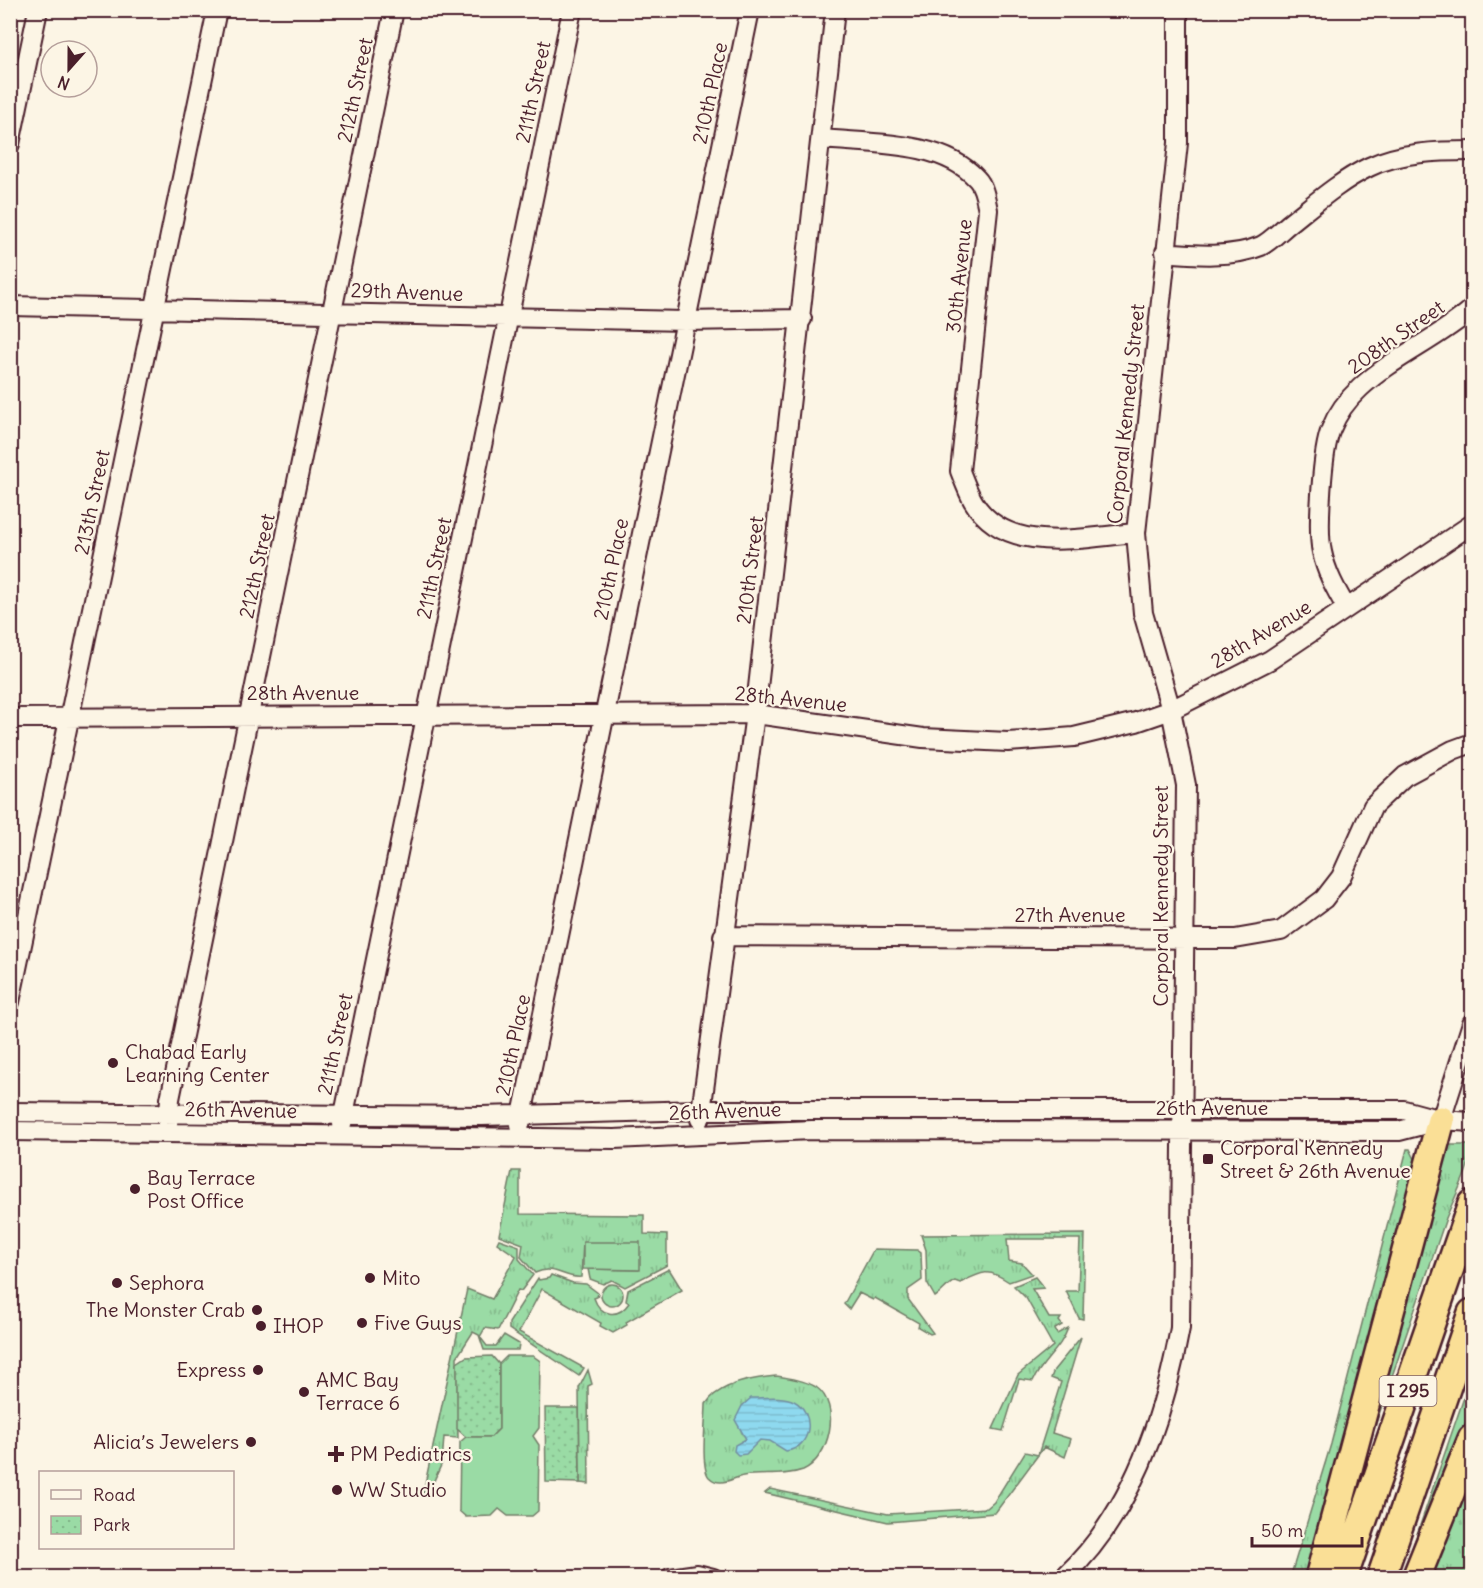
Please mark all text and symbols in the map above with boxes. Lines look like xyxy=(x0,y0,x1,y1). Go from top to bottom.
street label: 212th Street xyxy=(331,35,378,144)
north arrow xyxy=(39,39,99,99)
street label: 211th Street xyxy=(510,39,556,145)
street label: 210th Place xyxy=(687,40,733,146)
text: N xyxy=(55,72,72,94)
street label: 30th Avenue xyxy=(940,218,977,334)
street label: 29th Avenue xyxy=(350,277,464,306)
street label: 208th Street xyxy=(1343,294,1449,379)
street label: Corporal Kennedy Street xyxy=(1101,302,1150,525)
street label: 213th Street xyxy=(68,447,115,557)
street label: 212th Street xyxy=(233,511,280,620)
street label: 210th Street xyxy=(730,514,769,625)
street label: 211th Street xyxy=(411,515,457,621)
street label: 210th Place xyxy=(588,516,634,622)
street label: 28th Avenue xyxy=(1206,594,1315,673)
street label: 28th Avenue xyxy=(247,680,359,705)
street label: 28th Avenue xyxy=(734,680,848,717)
street label: Corporal Kennedy Street xyxy=(1148,785,1173,1007)
street label: 27th Avenue xyxy=(1015,902,1125,927)
street label: 211th Street xyxy=(312,991,358,1097)
street label: 210th Place xyxy=(490,992,536,1098)
place label: Chabad Early Learning Center xyxy=(125,1039,269,1087)
marker: Chabad Early Learning Center xyxy=(106,1056,120,1070)
street label: 26th Avenue xyxy=(1156,1095,1268,1120)
street label: 26th Avenue xyxy=(185,1096,298,1123)
street label: 26th Avenue xyxy=(668,1096,782,1125)
place label: Corporal Kennedy Street & 26th Avenue xyxy=(1220,1135,1411,1183)
marker: Corporal Kennedy Street & 26th Avenue xyxy=(1201,1152,1215,1166)
place label: Bay Terrace Post Office xyxy=(147,1165,255,1213)
marker: Bay Terrace Post Office xyxy=(128,1182,142,1196)
place label: Mito xyxy=(382,1265,421,1290)
place label: Sephora xyxy=(129,1270,204,1295)
marker: Mito xyxy=(363,1271,377,1285)
marker: Sephora xyxy=(110,1276,124,1290)
place label: The Monster Crab xyxy=(86,1297,245,1322)
marker: The Monster Crab xyxy=(250,1303,264,1317)
place label: Five Guys xyxy=(374,1310,462,1335)
place label: IHOP xyxy=(273,1313,324,1338)
marker: Five Guys xyxy=(355,1316,369,1330)
marker: IHOP xyxy=(254,1319,268,1333)
place label: Express xyxy=(177,1357,246,1382)
marker: Express xyxy=(251,1363,265,1377)
place label: AMC Bay Terrace 6 xyxy=(316,1367,400,1415)
road number: I 295 xyxy=(1380,1376,1436,1406)
marker: AMC Bay Terrace 6 xyxy=(297,1385,311,1399)
place label: Alicia’s Jewelers xyxy=(93,1429,239,1454)
marker: Alicia’s Jewelers xyxy=(244,1435,258,1449)
place label: PM Pediatrics xyxy=(350,1441,471,1466)
marker: PM Pediatrics xyxy=(327,1445,345,1463)
legend xyxy=(39,1471,234,1549)
place label: WW Studio xyxy=(349,1477,447,1502)
text: Road xyxy=(93,1483,136,1506)
marker: WW Studio xyxy=(330,1483,344,1497)
scale bar xyxy=(1252,1510,1362,1548)
text: Park xyxy=(93,1513,130,1536)
text: 50 m xyxy=(1261,1519,1303,1542)

